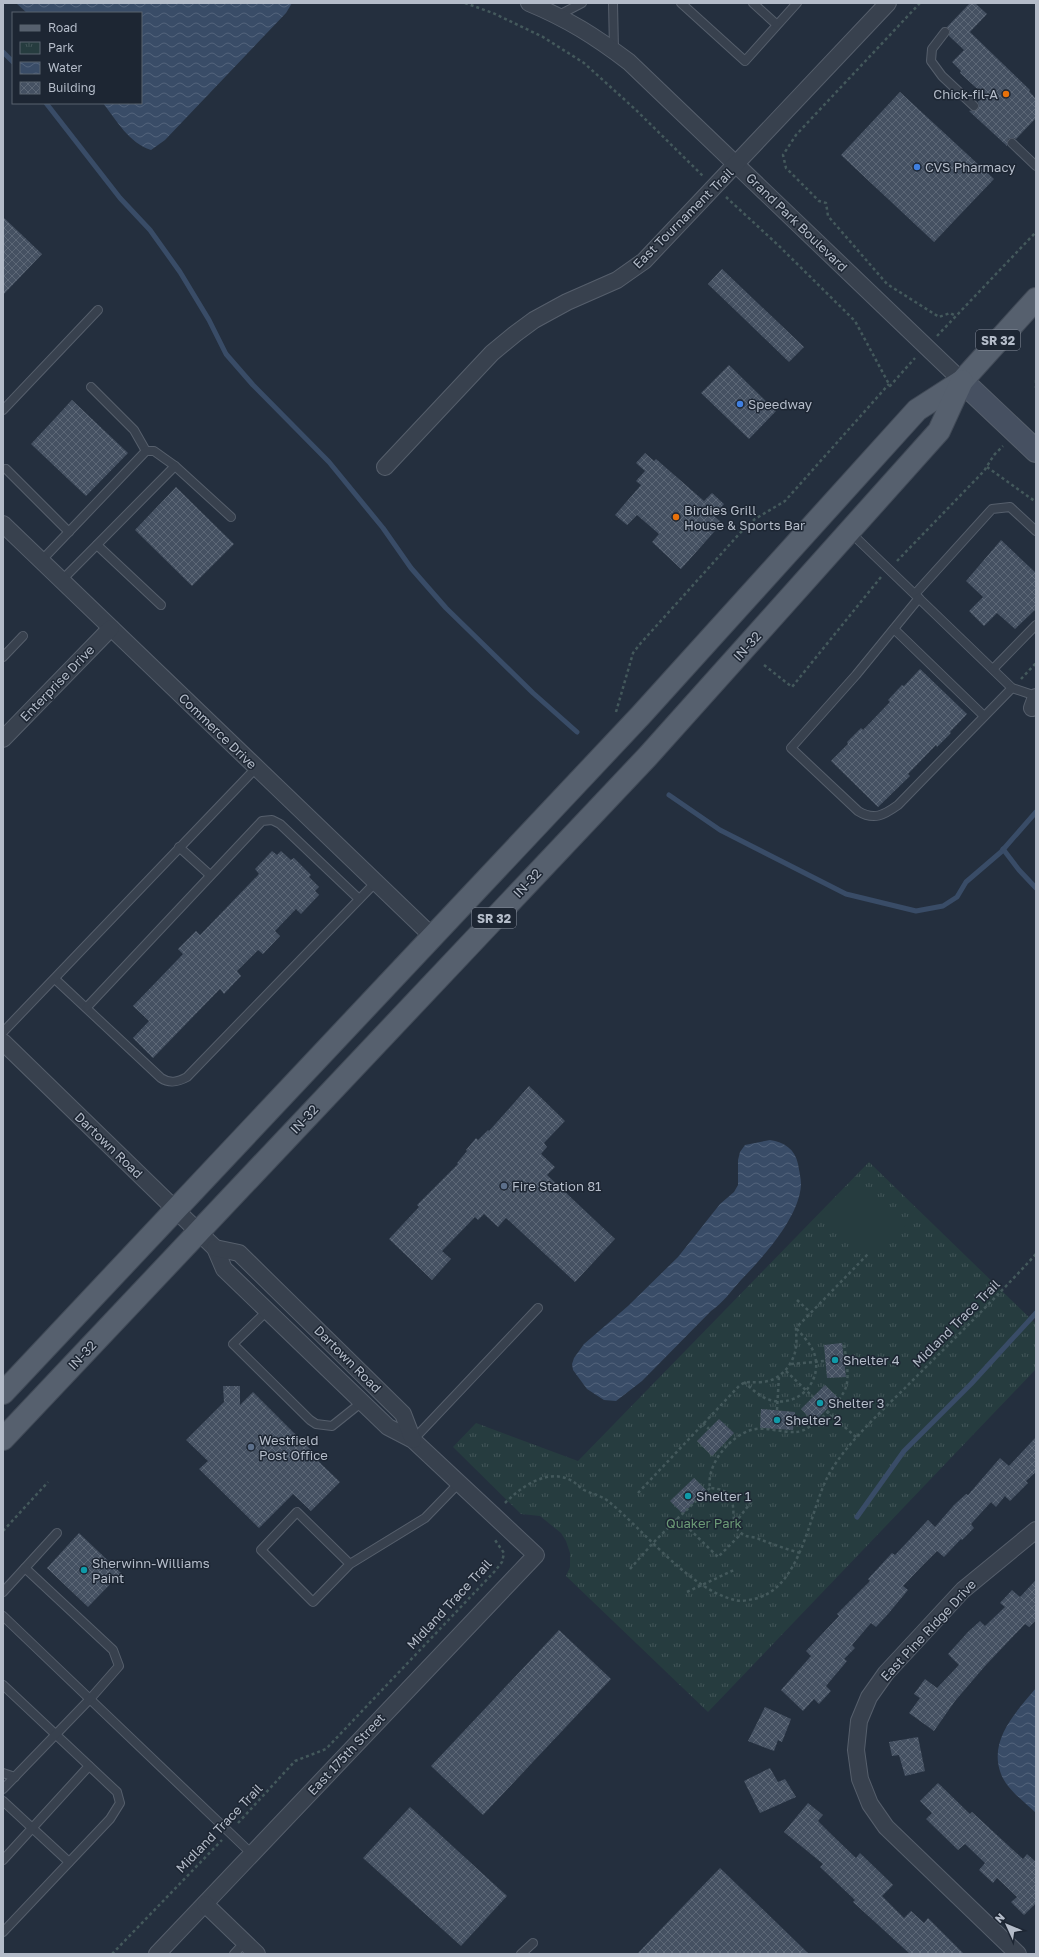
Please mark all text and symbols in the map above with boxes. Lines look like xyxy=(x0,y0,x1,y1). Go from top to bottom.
legend xyxy=(12,12,142,104)
text: Road xyxy=(48,20,77,35)
text: Park xyxy=(48,40,74,55)
text: Water xyxy=(48,60,82,75)
text: Building xyxy=(48,80,96,95)
place label: Chick-fil-A xyxy=(933,86,998,102)
marker: Chick-fil-A xyxy=(1001,89,1011,99)
place label: CVS Pharmacy xyxy=(925,159,1016,175)
marker: CVS Pharmacy xyxy=(912,162,922,172)
street label: East Tournament Trail xyxy=(629,164,737,272)
street label: Grand Park Boulevard xyxy=(743,169,851,275)
road number: SR 32 xyxy=(976,330,1020,350)
place label: Speedway xyxy=(748,396,813,412)
marker: Speedway xyxy=(735,399,745,409)
place label: Birdies Grill House & Sports Bar xyxy=(684,502,805,533)
marker: Birdies Grill House & Sports Bar xyxy=(671,512,681,522)
street label: IN-32 xyxy=(730,628,764,664)
street label: Enterprise Drive xyxy=(16,641,98,725)
street label: Commerce Drive xyxy=(176,690,260,772)
street label: IN-32 xyxy=(510,865,544,901)
road number: SR 32 xyxy=(472,908,516,928)
street label: IN-32 xyxy=(287,1101,321,1137)
street label: Dartown Road xyxy=(72,1109,146,1181)
place label: Fire Station 81 xyxy=(512,1178,601,1194)
marker: Fire Station 81 xyxy=(499,1181,509,1191)
street label: Midland Trace Trail xyxy=(909,1276,1003,1370)
street label: Dartown Road xyxy=(311,1322,385,1396)
street label: IN-32 xyxy=(65,1337,99,1373)
place label: Shelter 4 xyxy=(843,1352,900,1368)
marker: Shelter 4 xyxy=(830,1355,840,1365)
place label: Shelter 3 xyxy=(828,1395,884,1411)
marker: Shelter 3 xyxy=(815,1398,825,1408)
place label: Shelter 2 xyxy=(785,1412,841,1428)
marker: Shelter 2 xyxy=(772,1415,782,1425)
place label: Westfield Post Office xyxy=(259,1432,328,1463)
marker: Westfield Post Office xyxy=(246,1442,256,1452)
place label: Shelter 1 xyxy=(696,1488,751,1504)
marker: Shelter 1 xyxy=(683,1491,693,1501)
park label: Quaker Park xyxy=(666,1515,743,1531)
place label: Sherwinn-Williams Paint xyxy=(92,1555,210,1586)
street label: Midland Trace Trail xyxy=(403,1556,495,1652)
marker: Sherwinn-Williams Paint xyxy=(79,1565,89,1575)
street label: East Pine Ridge Drive xyxy=(877,1576,979,1684)
street label: East 175th Street xyxy=(304,1710,388,1798)
street label: Midland Trace Trail xyxy=(173,1780,265,1876)
north arrow xyxy=(987,1905,1027,1945)
text: N xyxy=(992,1910,1007,1925)

